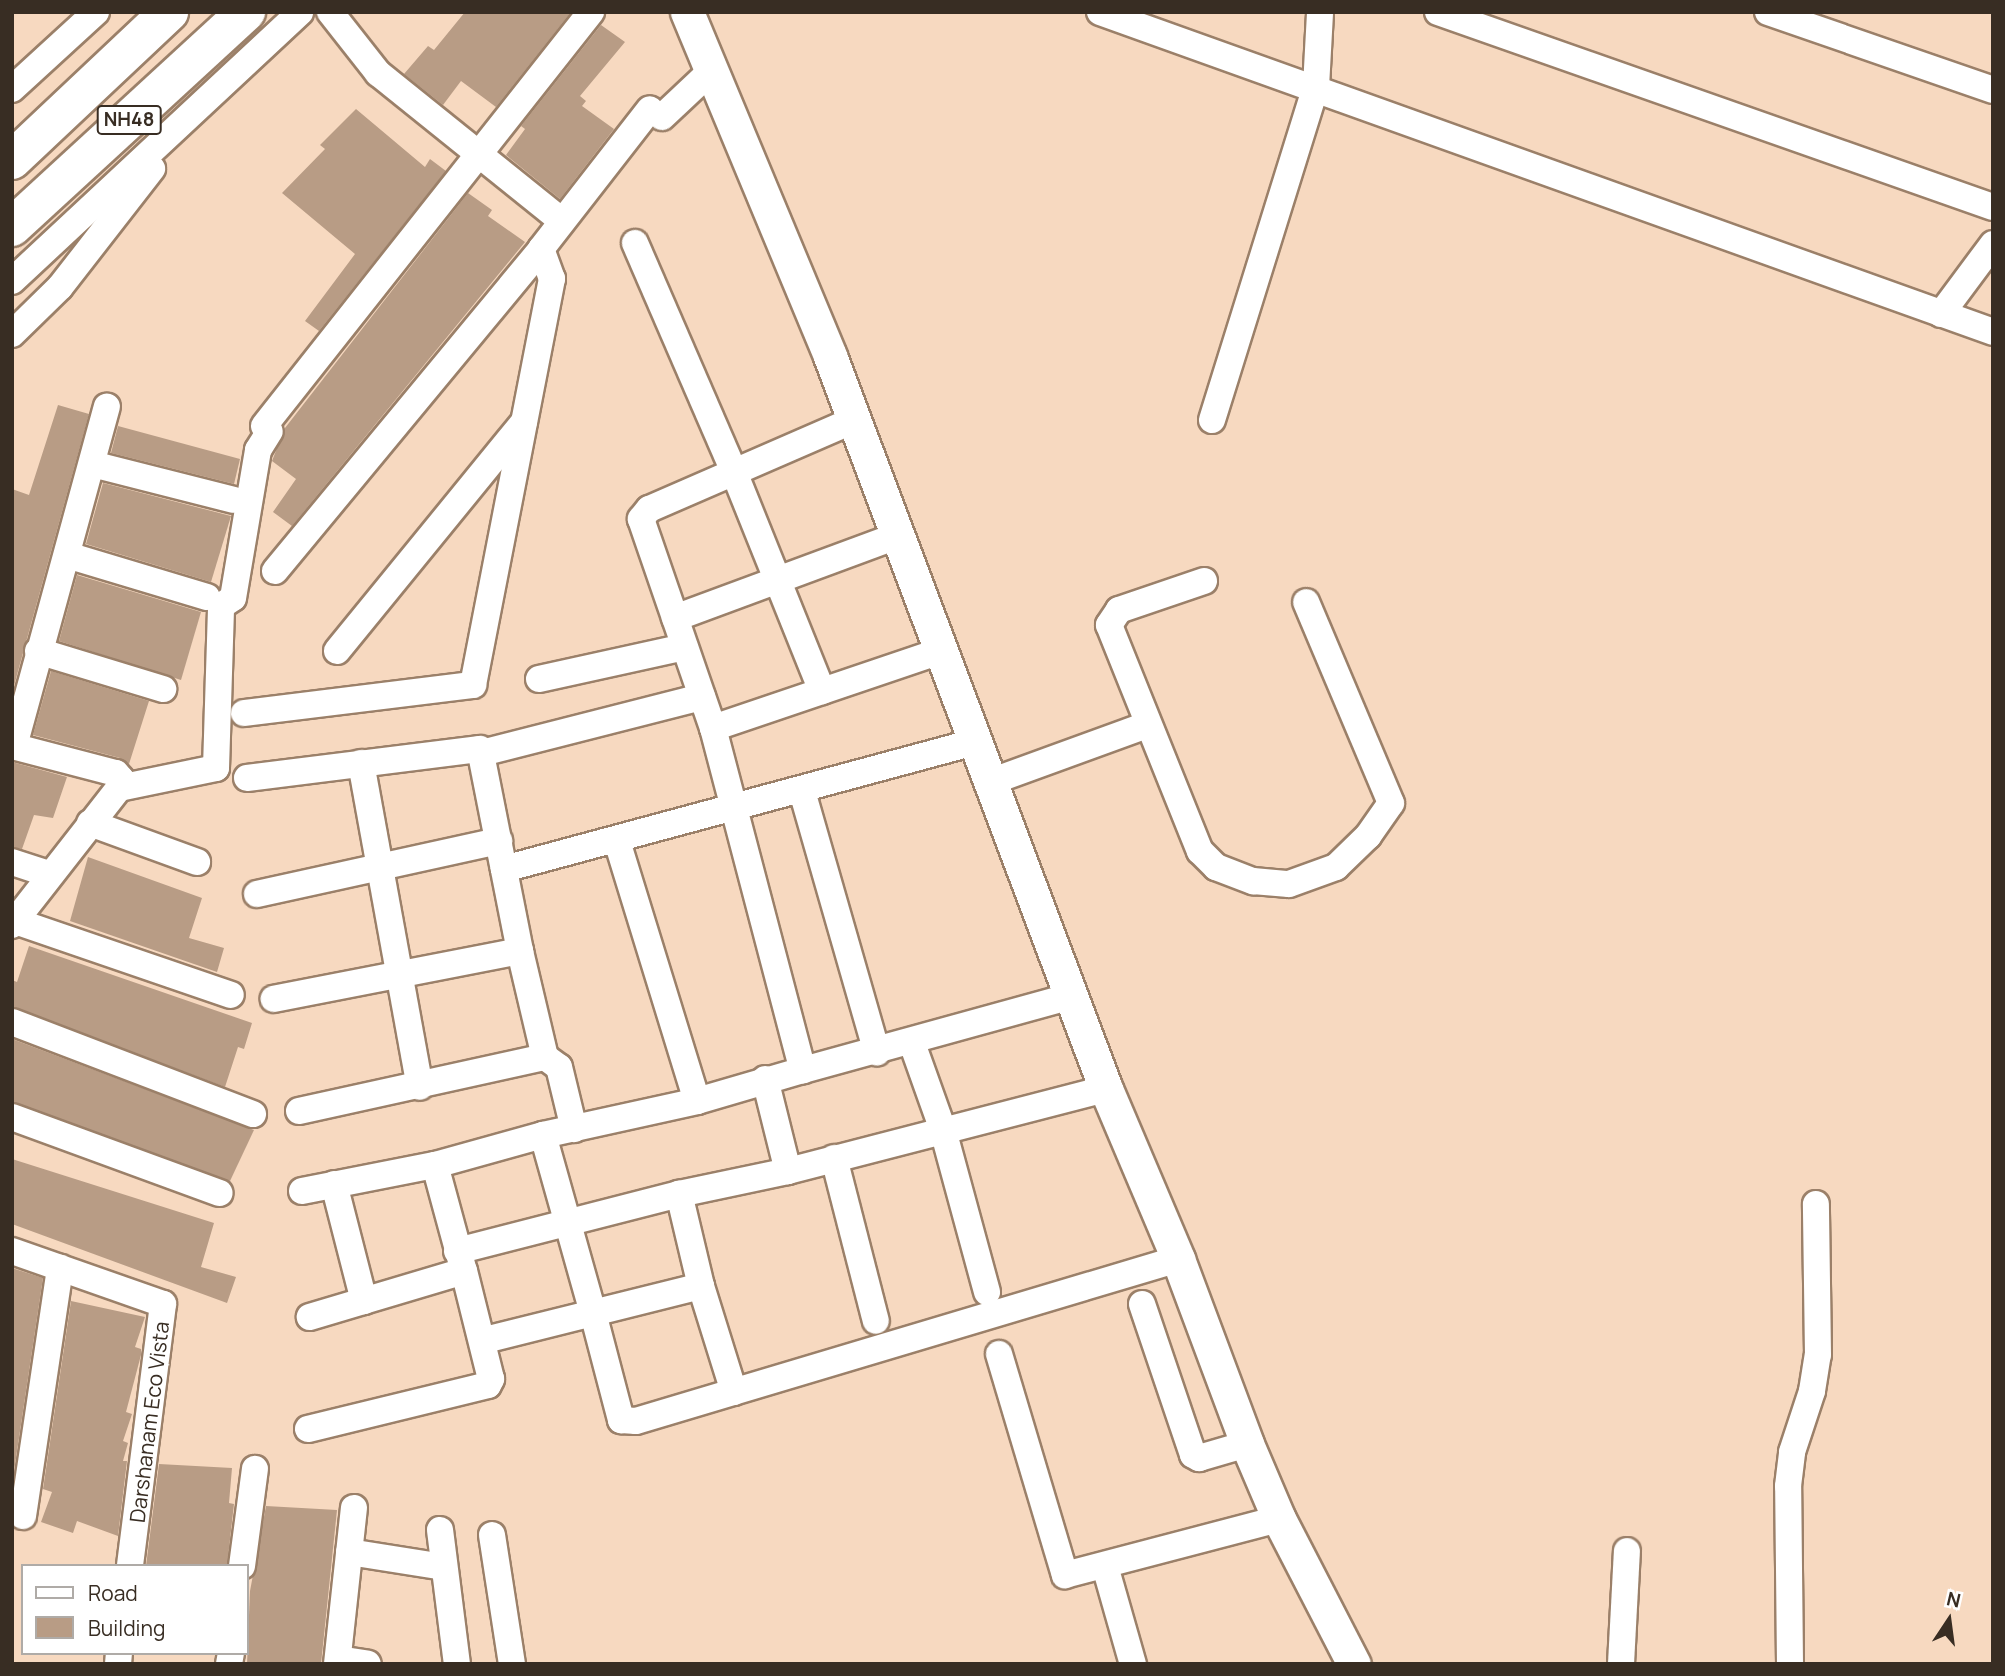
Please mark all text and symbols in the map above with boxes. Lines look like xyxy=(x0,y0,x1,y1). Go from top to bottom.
road number: NH48 xyxy=(96,104,162,136)
street label: Darshanam Eco Vista xyxy=(124,1320,174,1524)
legend xyxy=(21,1564,248,1655)
text: Road xyxy=(88,1579,138,1607)
north arrow xyxy=(1914,1585,1984,1655)
text: N xyxy=(1944,1585,1963,1614)
text: Building xyxy=(88,1614,165,1642)

